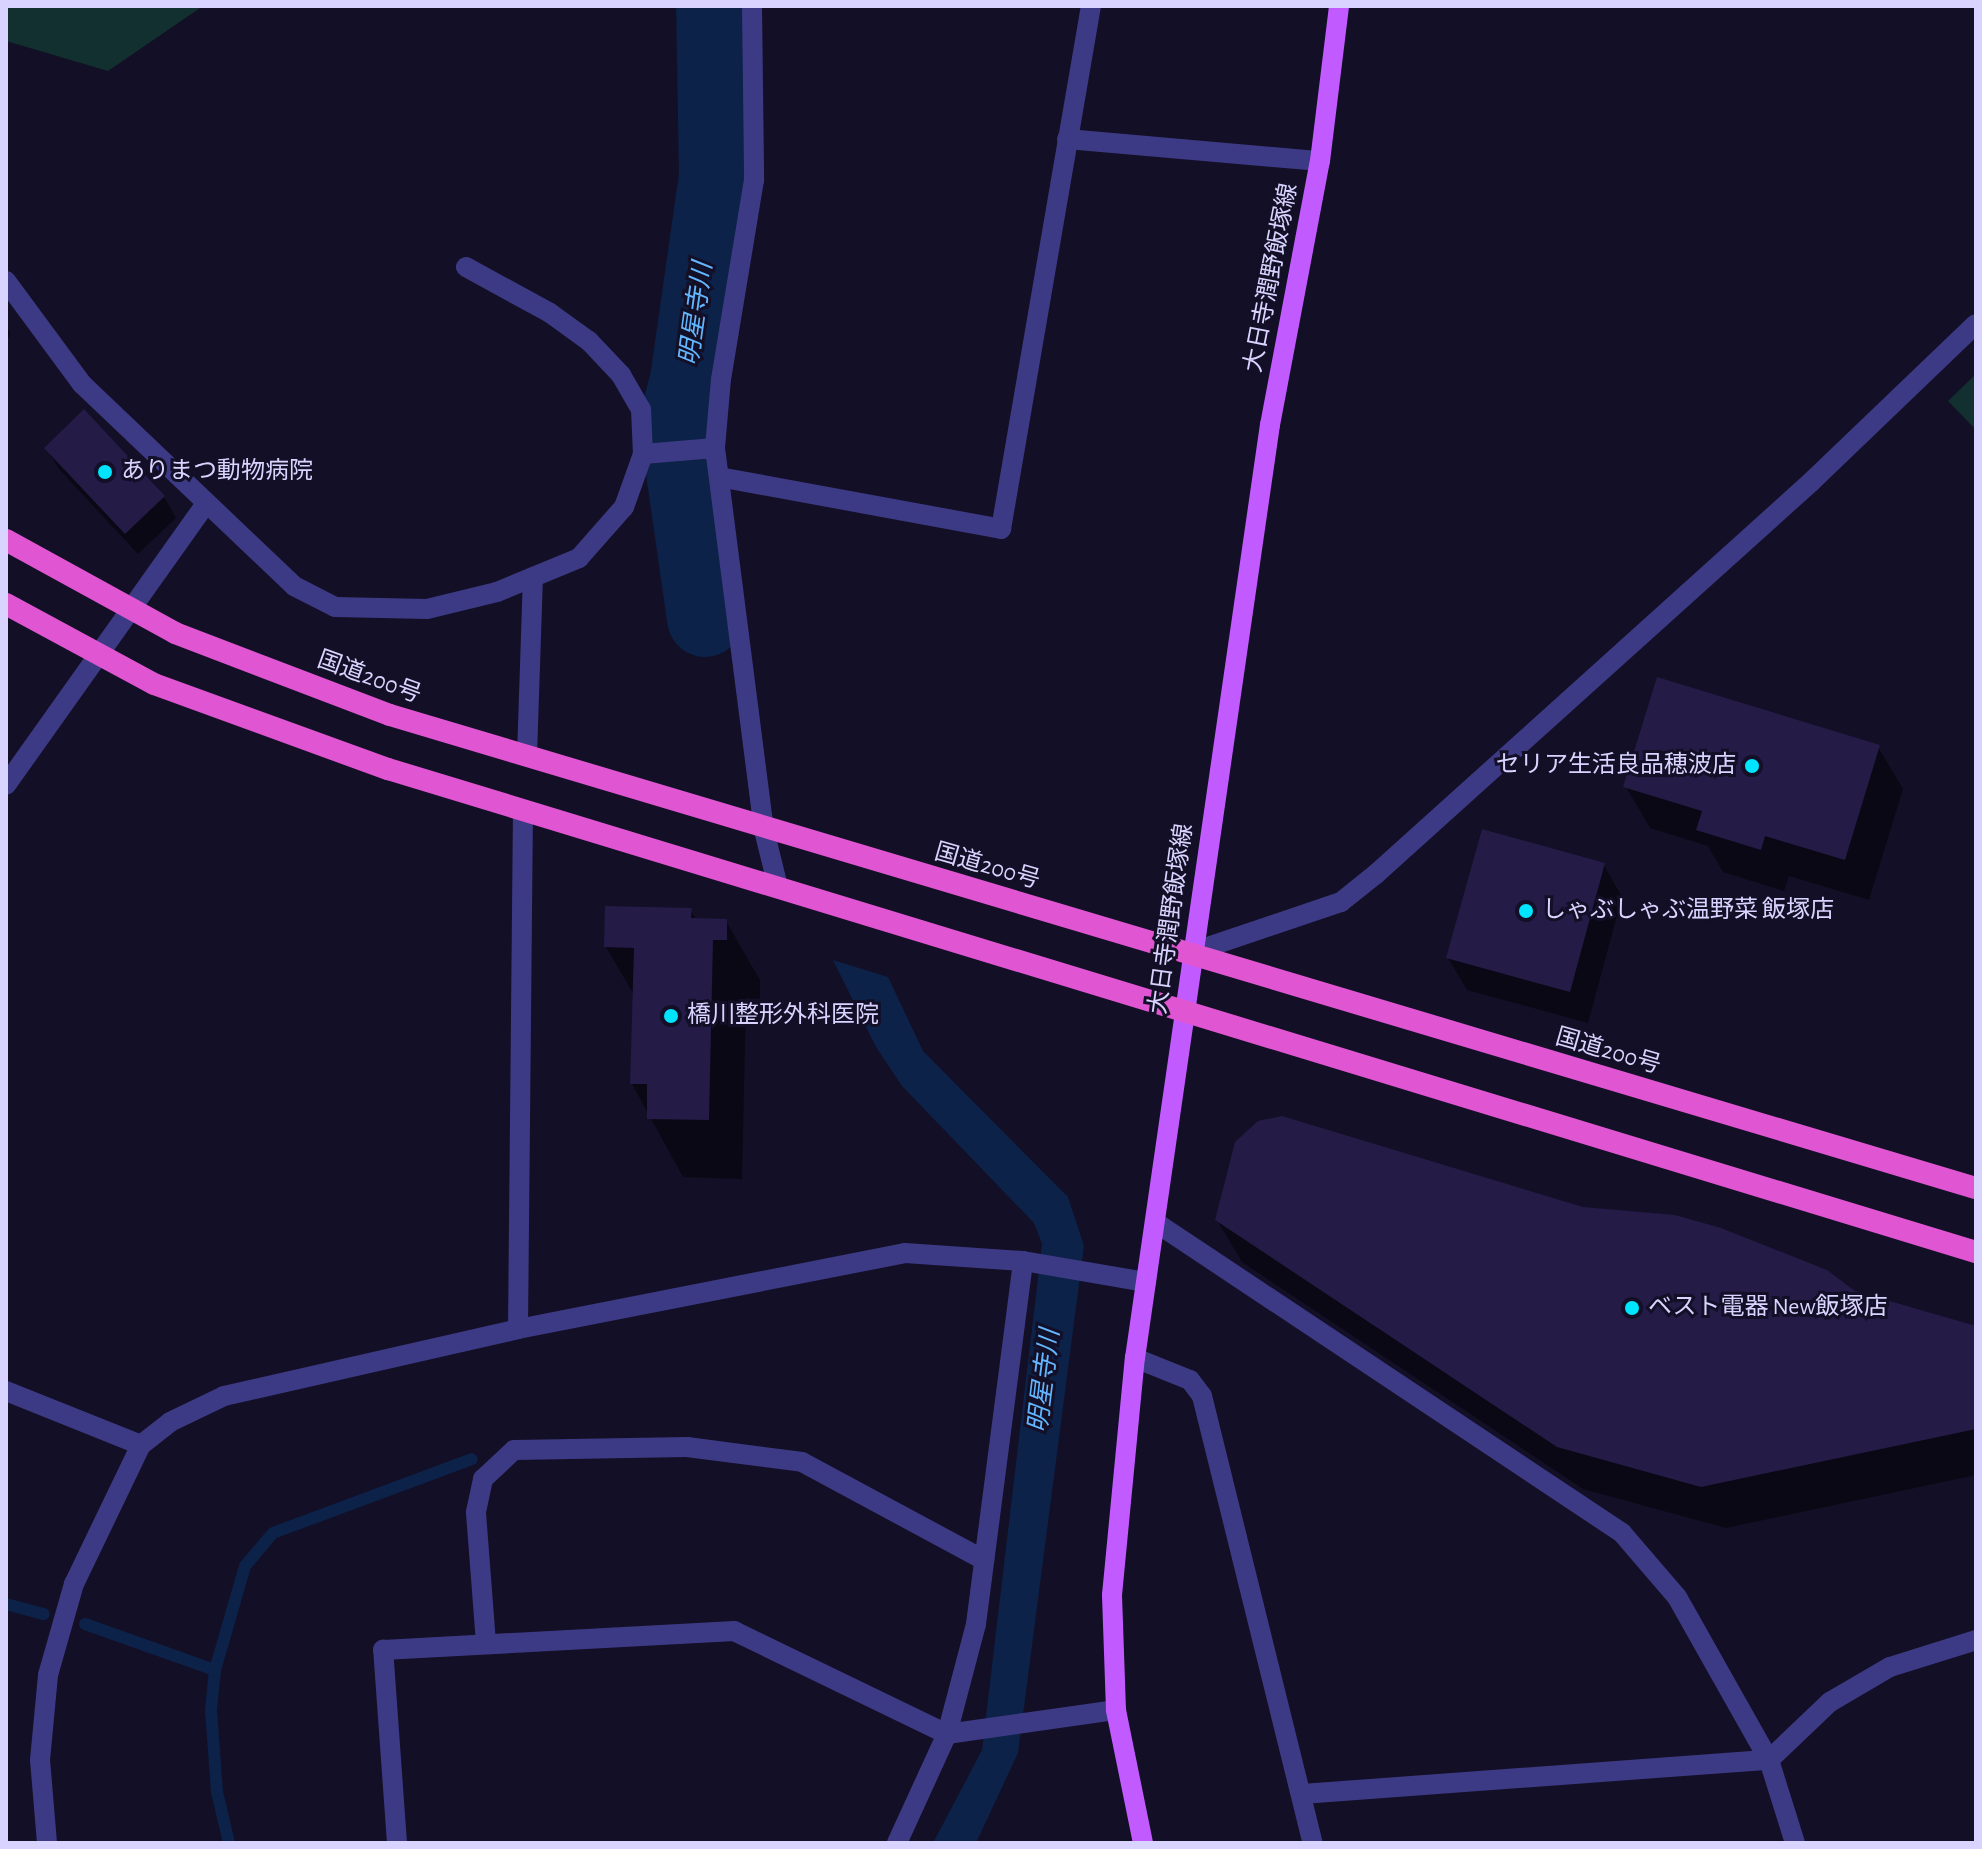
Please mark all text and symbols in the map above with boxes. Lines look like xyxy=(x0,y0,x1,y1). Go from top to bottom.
street label: 大日寺潤野飯塚線 xyxy=(1240,181,1304,375)
water label: 明星寺川 xyxy=(674,260,720,368)
place label: ありまつ動物病院 xyxy=(121,458,313,486)
marker: ありまつ動物病院 xyxy=(96,463,114,481)
street label: 国道200号 xyxy=(313,646,425,710)
place label: セリア生活良品穂波店 xyxy=(1496,752,1736,780)
marker: セリア生活良品穂波店 xyxy=(1743,757,1761,775)
street label: 大日寺潤野飯塚線 xyxy=(1144,822,1200,1016)
street label: 国道200号 xyxy=(931,838,1043,896)
place label: しゃぶしゃぶ温野菜 飯塚店 xyxy=(1542,897,1834,925)
marker: しゃぶしゃぶ温野菜 飯塚店 xyxy=(1517,902,1535,920)
place label: 橋川整形外科医院 xyxy=(687,1002,879,1030)
marker: 橋川整形外科医院 xyxy=(662,1007,680,1025)
street label: 国道200号 xyxy=(1552,1023,1664,1081)
place label: ベスト電器 New飯塚店 xyxy=(1648,1294,1887,1322)
marker: ベスト電器 New飯塚店 xyxy=(1623,1299,1641,1317)
water label: 明星寺川 xyxy=(1023,1327,1067,1435)

